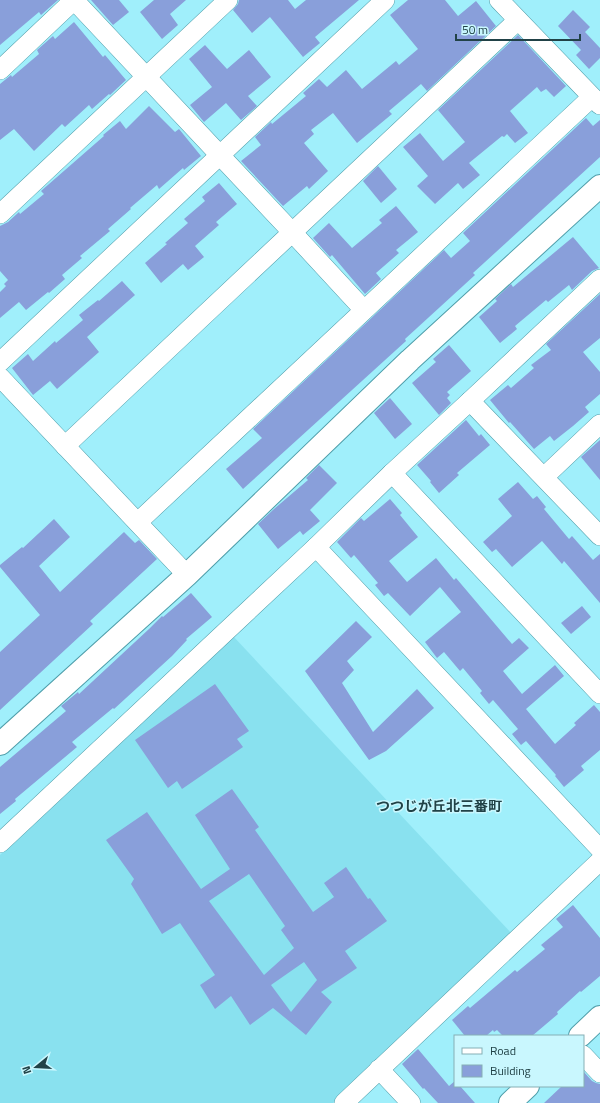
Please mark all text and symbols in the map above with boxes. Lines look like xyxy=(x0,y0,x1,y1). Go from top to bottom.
scale bar xyxy=(456,16,580,42)
text: 50 m xyxy=(462,20,488,39)
district label: つつじが丘北三番町 xyxy=(376,795,502,816)
legend xyxy=(454,1035,584,1087)
text: Road xyxy=(490,1041,516,1060)
north arrow xyxy=(16,1047,56,1087)
text: Building xyxy=(490,1061,531,1080)
text: N xyxy=(18,1064,35,1076)

